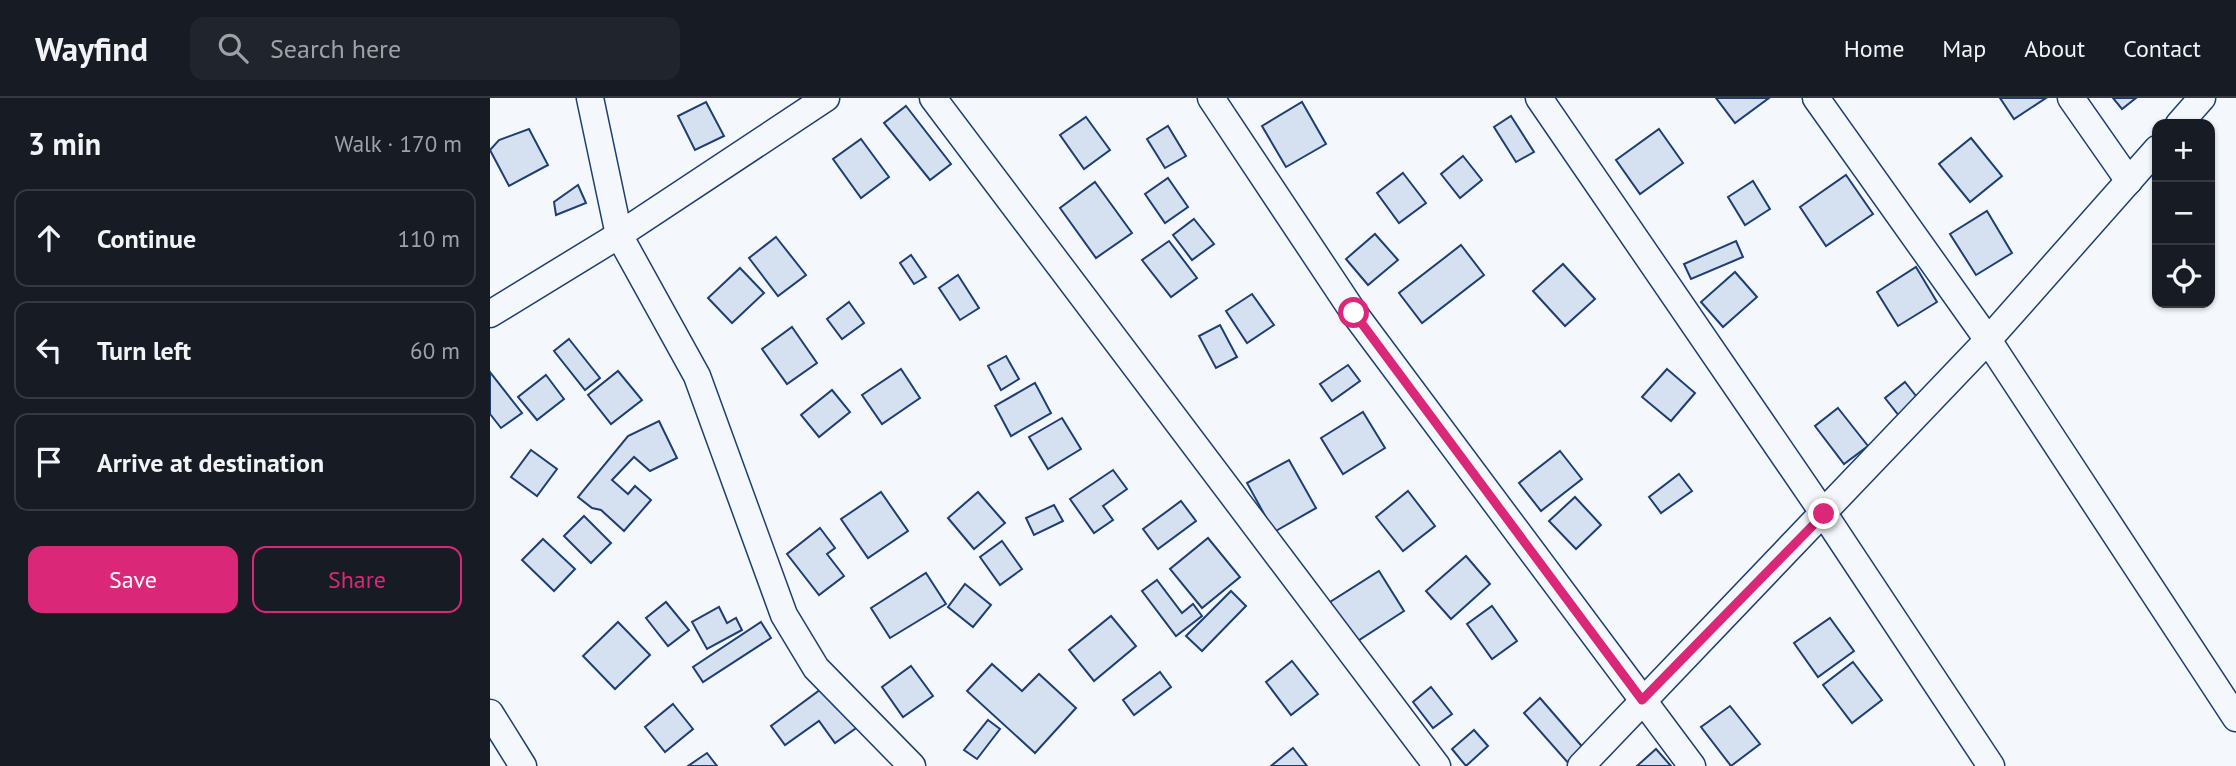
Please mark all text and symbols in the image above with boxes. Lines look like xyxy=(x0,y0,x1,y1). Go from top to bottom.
search box xyxy=(190,17,680,80)
text: Wayfind xyxy=(35,27,148,70)
icon: search xyxy=(214,29,252,67)
text: Search here xyxy=(270,32,401,65)
text: Home xyxy=(1844,33,1904,64)
text: Map xyxy=(1942,33,1986,64)
text: About xyxy=(2024,33,2085,64)
text: Contact xyxy=(2123,33,2201,64)
map controls xyxy=(2152,119,2215,308)
button: + xyxy=(2152,119,2215,182)
text: 3 min xyxy=(28,124,101,163)
text: Walk · 170 m xyxy=(335,129,462,158)
button: − xyxy=(2152,182,2215,245)
icon: ahead xyxy=(30,219,68,257)
text: Continue xyxy=(97,222,196,255)
text: 110 m xyxy=(398,224,460,253)
button: locate xyxy=(2152,245,2215,308)
route start xyxy=(1338,297,1369,328)
icon: left xyxy=(30,331,68,369)
text: Turn left xyxy=(97,334,191,367)
text: 60 m xyxy=(410,336,460,365)
icon: arrive xyxy=(30,443,68,481)
text: Arrive at destination xyxy=(97,446,324,479)
route end xyxy=(1808,498,1839,529)
button: Save xyxy=(28,546,238,613)
button: Share xyxy=(252,546,462,613)

